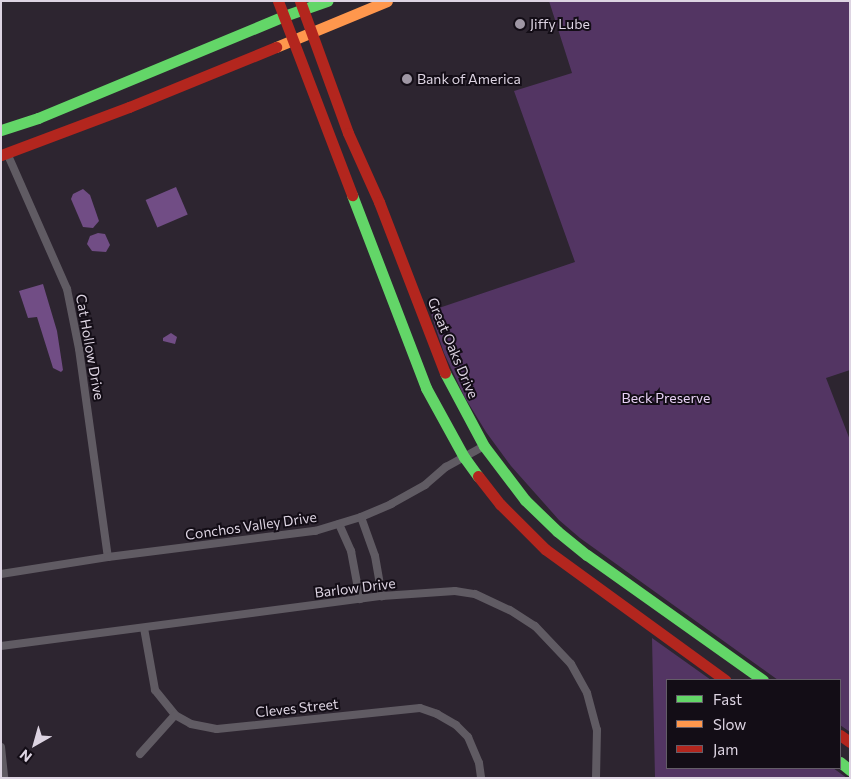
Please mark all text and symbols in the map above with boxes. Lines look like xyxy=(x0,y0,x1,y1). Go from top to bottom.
place label: Jiffy Lube xyxy=(530,16,590,32)
marker: Jiffy Lube xyxy=(514,18,526,30)
place label: Bank of America xyxy=(417,71,521,87)
marker: Bank of America xyxy=(401,73,413,85)
street label: Cat Hollow Drive xyxy=(72,293,108,401)
street label: Great Oaks Drive xyxy=(424,295,482,401)
park label: Beck Preserve xyxy=(622,390,710,406)
street label: Conchos Valley Drive xyxy=(184,508,318,544)
street label: Barlow Drive xyxy=(314,575,396,601)
legend xyxy=(666,679,841,769)
text: Fast xyxy=(713,690,742,708)
street label: Cleves Street xyxy=(255,695,339,721)
text: Slow xyxy=(713,715,746,733)
north arrow xyxy=(10,719,60,769)
text: Jam xyxy=(713,740,738,758)
text: N xyxy=(16,746,35,766)

